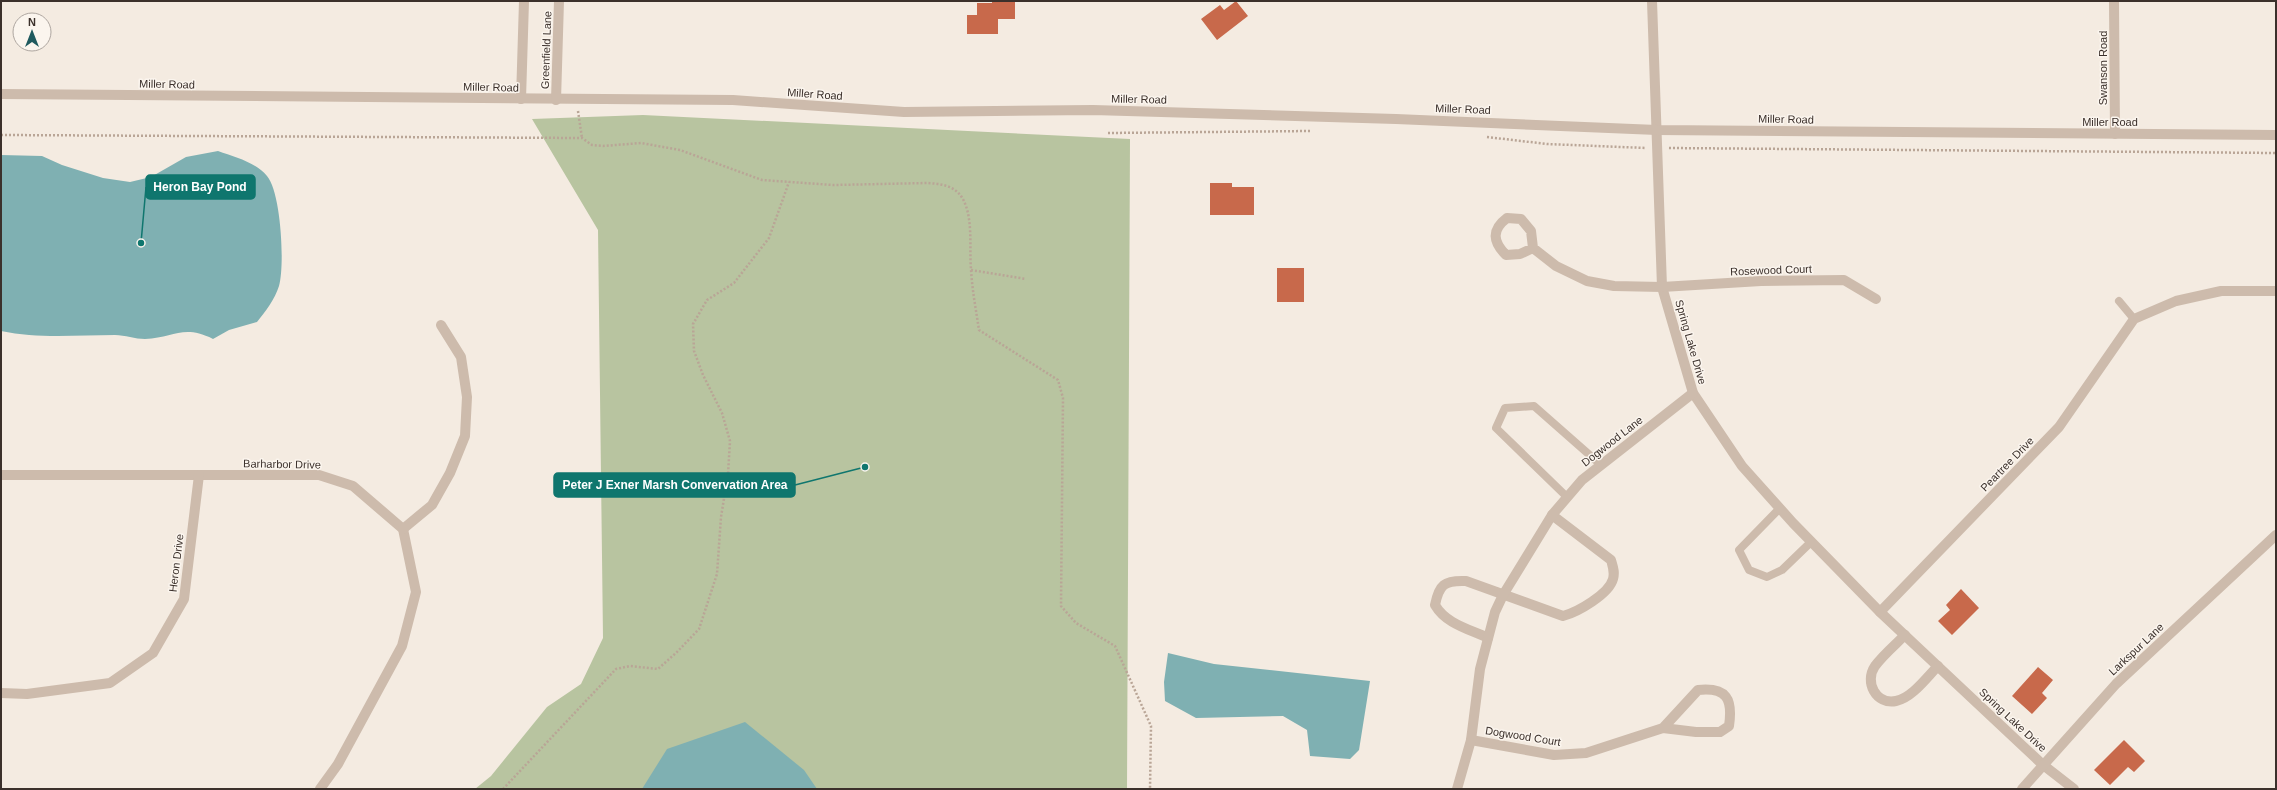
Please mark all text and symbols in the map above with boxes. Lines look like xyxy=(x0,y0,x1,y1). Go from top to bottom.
street label: Greenfield Lane xyxy=(539,11,553,89)
north arrow xyxy=(12,12,52,52)
text: N xyxy=(28,16,36,28)
street label: Swanson Road xyxy=(2097,31,2109,105)
street label: Miller Road xyxy=(139,78,195,90)
street label: Miller Road xyxy=(463,81,519,93)
street label: Miller Road xyxy=(787,86,843,102)
street label: Miller Road xyxy=(1111,93,1167,105)
street label: Miller Road xyxy=(1435,102,1491,116)
street label: Miller Road xyxy=(1758,113,1814,125)
street label: Miller Road xyxy=(2082,116,2138,128)
callout: Heron Bay Pond xyxy=(146,175,255,199)
text: Heron Bay Pond xyxy=(153,180,247,194)
street label: Rosewood Court xyxy=(1730,263,1812,277)
street label: Spring Lake Drive xyxy=(1673,298,1709,386)
street label: Dogwood Lane xyxy=(1579,413,1645,469)
street label: Peartree Drive xyxy=(1978,434,2036,494)
street label: Barharbor Drive xyxy=(243,457,321,471)
callout: Peter J Exner Marsh Convervation Area xyxy=(554,473,795,497)
text: Peter J Exner Marsh Convervation Area xyxy=(563,478,788,492)
street label: Heron Drive xyxy=(166,533,186,593)
street label: Larkspur Lane xyxy=(2106,621,2166,677)
street label: Spring Lake Drive xyxy=(1977,686,2049,754)
street label: Dogwood Court xyxy=(1484,724,1562,748)

